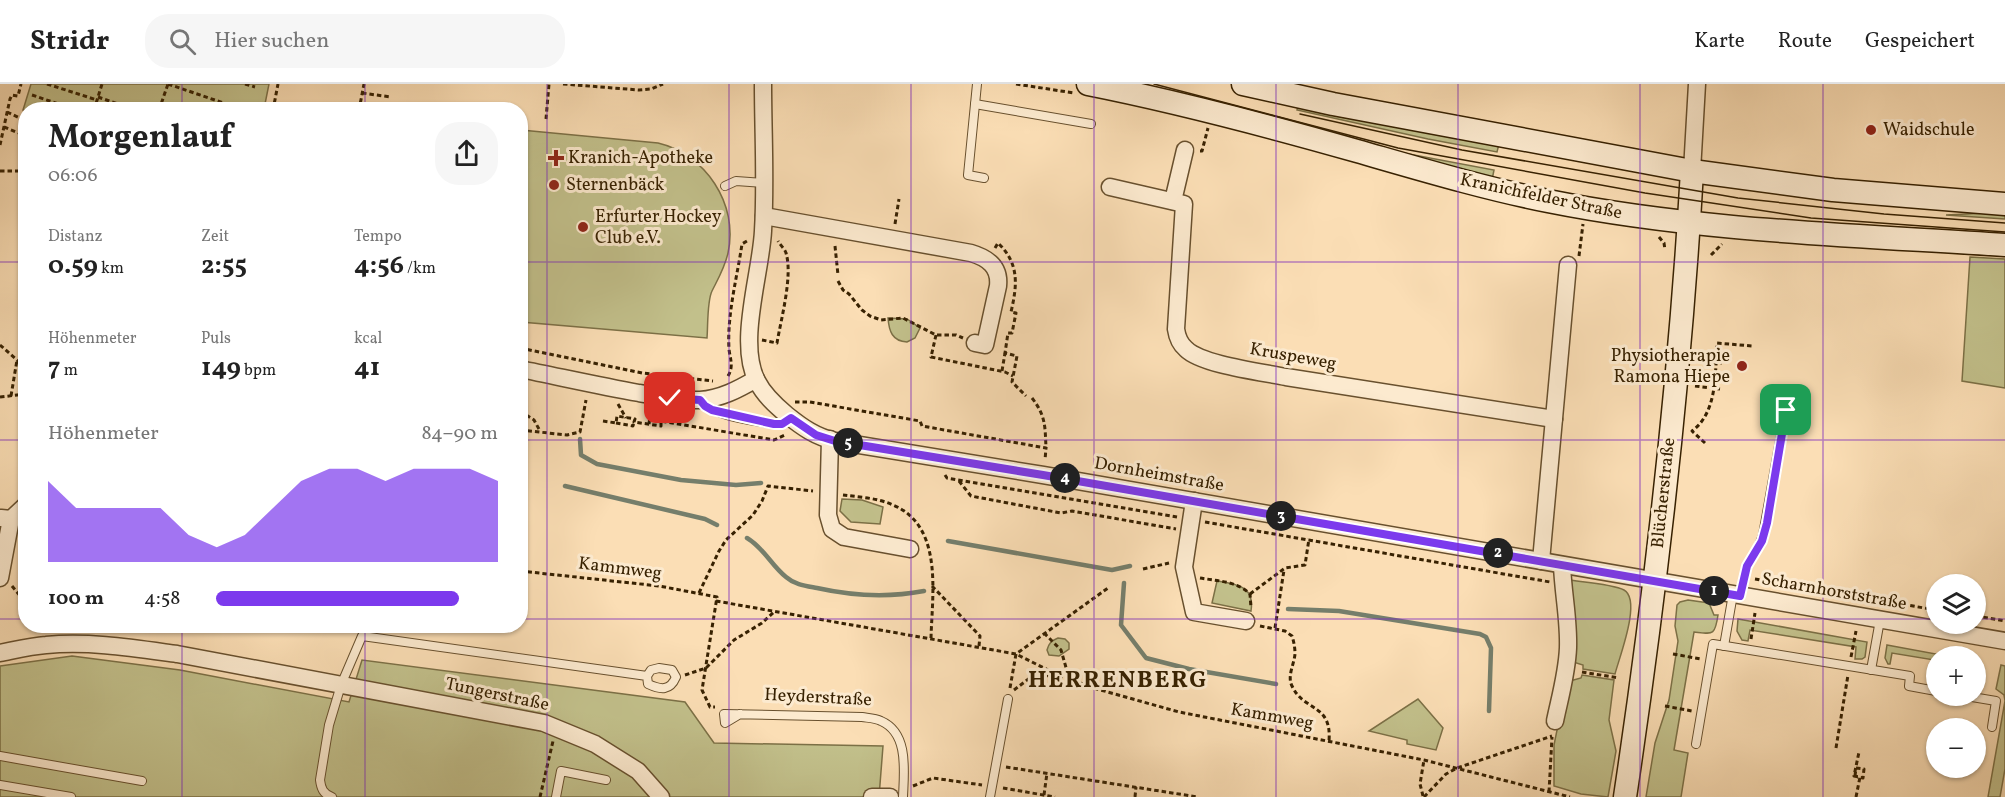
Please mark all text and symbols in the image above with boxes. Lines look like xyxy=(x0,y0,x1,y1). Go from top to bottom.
search box xyxy=(145,14,565,68)
text: Stridr xyxy=(30,22,109,61)
icon: search xyxy=(166,25,199,58)
text: Hier suchen xyxy=(214,26,329,57)
text: Karte xyxy=(1694,27,1745,56)
text: Route xyxy=(1778,27,1832,56)
text: Gespeichert xyxy=(1865,27,1975,56)
text: Morgenlauf xyxy=(48,116,233,162)
place label: Waidschule xyxy=(1883,118,1974,143)
button: share xyxy=(435,122,498,185)
marker: Waidschule xyxy=(1864,123,1878,137)
place label: Kranich-Apotheke xyxy=(568,146,713,171)
marker: Kranich-Apotheke xyxy=(549,151,563,165)
text: 06:06 xyxy=(48,162,98,190)
street label: Kranichfelder Straße xyxy=(1458,168,1624,226)
place label: Sternenbäck xyxy=(566,173,665,198)
marker: Sternenbäck xyxy=(547,178,561,192)
place label: Erfurter Hockey Club e.V. xyxy=(595,205,722,251)
marker: Erfurter Hockey Club e.V. xyxy=(576,220,590,234)
text: Distanz xyxy=(48,226,103,248)
text: Zeit xyxy=(201,226,229,248)
text: Tempo xyxy=(354,226,402,248)
text: 0.59 xyxy=(48,248,98,284)
text: 2:55 xyxy=(201,248,247,284)
text: 4:56 xyxy=(354,248,404,284)
text: km xyxy=(98,258,124,280)
text: /km xyxy=(404,258,436,280)
text: Höhenmeter xyxy=(48,328,137,350)
text: Puls xyxy=(201,328,231,350)
text: kcal xyxy=(354,328,382,350)
street label: Kruspeweg xyxy=(1248,337,1338,377)
place label: Physiotherapie Ramona Hiepe xyxy=(1611,344,1730,390)
text: 7 xyxy=(48,350,60,386)
text: 149 xyxy=(201,350,241,386)
text: 41 xyxy=(354,350,380,386)
marker: Physiotherapie Ramona Hiepe xyxy=(1735,359,1749,373)
text: m xyxy=(60,360,78,382)
text: bpm xyxy=(241,360,276,382)
pin xyxy=(644,372,695,423)
icon: check xyxy=(653,381,686,414)
pin xyxy=(1760,384,1811,435)
icon: arrive xyxy=(1769,393,1802,426)
text: Höhenmeter xyxy=(48,420,159,448)
text: 84–90 m xyxy=(421,420,498,448)
pin: 5 xyxy=(833,428,863,458)
text: 5 xyxy=(844,432,852,454)
street label: Blücherstraße xyxy=(1646,437,1682,549)
street label: Dornheimstraße xyxy=(1092,451,1226,499)
pin: 4 xyxy=(1050,463,1080,493)
text: 4 xyxy=(1060,467,1070,489)
pin: 3 xyxy=(1266,501,1296,531)
text: 3 xyxy=(1277,505,1285,527)
pin: 2 xyxy=(1483,538,1513,568)
text: 2 xyxy=(1494,542,1502,564)
street label: Kammweg xyxy=(577,551,663,587)
street label: Scharnhorststraße xyxy=(1759,567,1909,617)
map controls xyxy=(1926,574,1986,778)
button: layers xyxy=(1926,574,1986,634)
pin: 1 xyxy=(1699,576,1729,606)
text: 1 xyxy=(1711,580,1717,602)
text: 100 m xyxy=(48,585,104,613)
text: 4:58 xyxy=(144,585,180,613)
button: + xyxy=(1926,646,1986,706)
district label: HERRENBERG xyxy=(1028,664,1208,698)
street label: Tungerstraße xyxy=(443,672,551,718)
street label: Heyderstraße xyxy=(764,683,872,713)
street label: Kammweg xyxy=(1229,697,1315,737)
button: − xyxy=(1926,718,1986,778)

